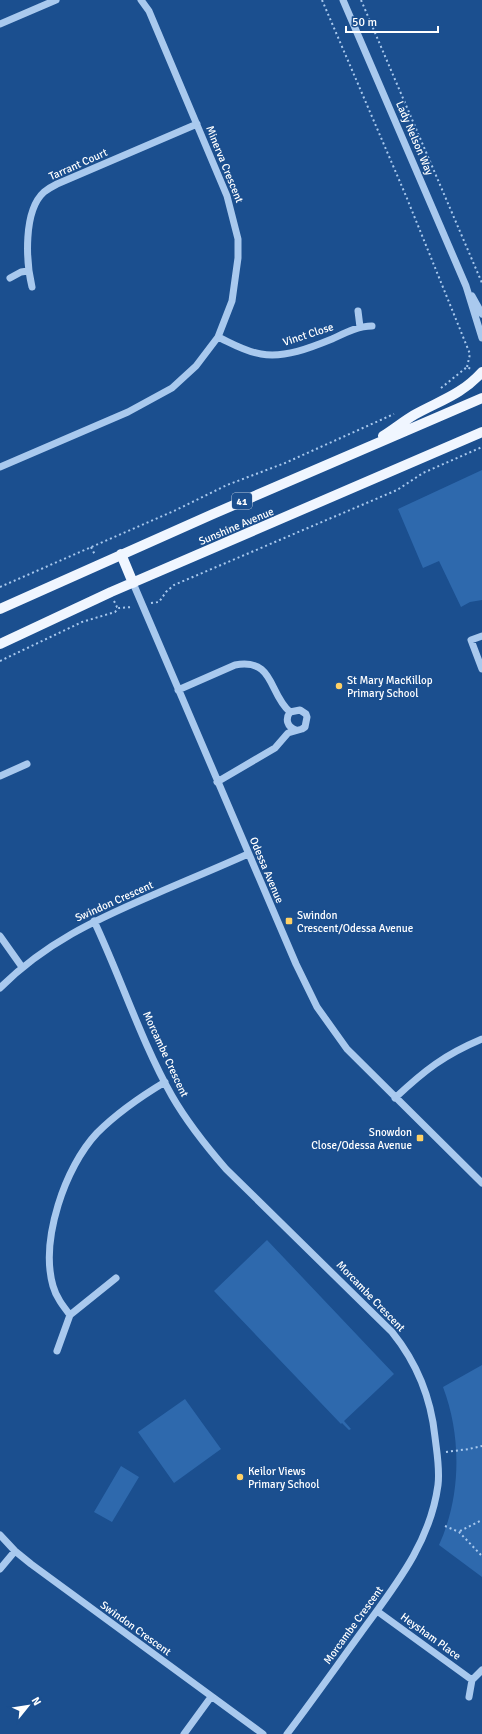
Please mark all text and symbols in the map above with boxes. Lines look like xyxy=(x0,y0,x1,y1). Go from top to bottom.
scale bar xyxy=(346,8,438,34)
text: 50 m xyxy=(352,15,377,30)
street label: Lady Nelson Way xyxy=(393,99,436,178)
street label: Minerva Crescent xyxy=(203,124,246,205)
street label: Tarrant Court xyxy=(47,146,110,183)
street label: Vinct Close xyxy=(281,320,335,349)
road number: 41 xyxy=(232,493,252,509)
street label: Sunshine Avenue xyxy=(197,505,276,548)
place label: St Mary MacKillop Primary School xyxy=(347,674,433,700)
marker: St Mary MacKillop Primary School xyxy=(334,681,344,691)
street label: Odessa Avenue xyxy=(247,835,286,905)
street label: Swindon Crescent xyxy=(73,878,155,925)
place label: Swindon Crescent/Odessa Avenue xyxy=(297,909,413,935)
marker: Swindon Crescent/Odessa Avenue xyxy=(284,916,294,926)
street label: Morcambe Crescent xyxy=(140,1009,191,1099)
place label: Snowdon Close/Odessa Avenue xyxy=(311,1126,412,1152)
marker: Snowdon Close/Odessa Avenue xyxy=(415,1133,425,1143)
street label: Morcambe Crescent xyxy=(334,1258,408,1334)
place label: Keilor Views Primary School xyxy=(248,1465,319,1491)
marker: Keilor Views Primary School xyxy=(235,1472,245,1482)
street label: Morcambe Crescent xyxy=(321,1584,386,1667)
street label: Swindon Crescent xyxy=(98,1598,174,1659)
street label: Heysham Place xyxy=(398,1610,463,1663)
north arrow xyxy=(8,1686,48,1726)
text: N xyxy=(29,1695,44,1708)

